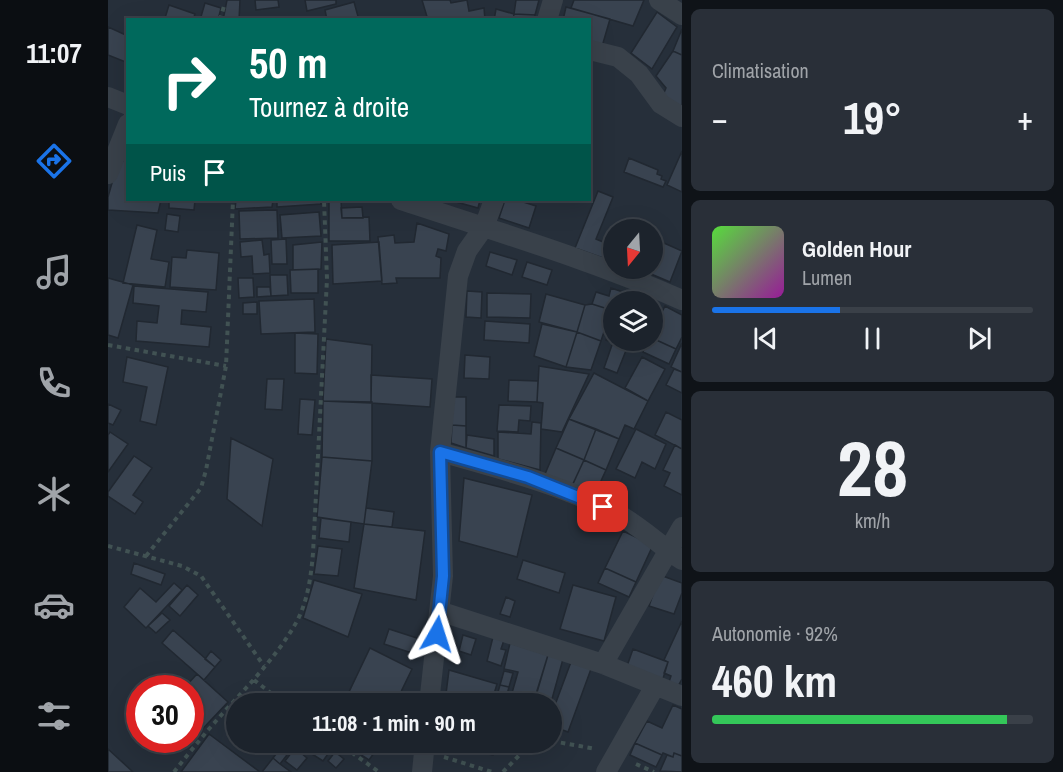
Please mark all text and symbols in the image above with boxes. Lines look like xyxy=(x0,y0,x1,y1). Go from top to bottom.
text: 11:07 xyxy=(26,35,82,71)
text: 50 m xyxy=(249,35,328,91)
icon: right xyxy=(150,42,228,120)
text: Climatisation xyxy=(712,57,809,84)
text: 19° xyxy=(843,87,902,148)
text: Tournez à droite xyxy=(249,89,409,125)
text: − xyxy=(712,96,728,140)
text: + xyxy=(1017,96,1033,140)
icon: directions xyxy=(33,140,75,182)
icon: arrive xyxy=(198,156,231,189)
text: Puis xyxy=(150,158,186,188)
north arrow xyxy=(603,219,663,279)
map controls xyxy=(603,219,663,351)
text: Golden Hour xyxy=(802,234,911,264)
icon: music xyxy=(33,251,75,293)
text: Lumen xyxy=(802,264,852,291)
button: layers xyxy=(603,291,663,351)
icon: previous xyxy=(749,322,782,355)
icon: pause xyxy=(856,322,889,355)
icon: next xyxy=(963,322,996,355)
icon: phone xyxy=(33,362,75,404)
text: 28 xyxy=(837,415,908,520)
icon: climate xyxy=(33,473,75,515)
pin xyxy=(577,481,628,532)
icon: arrive xyxy=(586,490,619,523)
text: km/h xyxy=(855,507,890,534)
icon: car xyxy=(33,584,75,626)
position arrow xyxy=(405,602,469,666)
text: Autonomie · 92% xyxy=(712,620,838,647)
text: 460 km xyxy=(712,650,837,711)
speed limit sign: 30 xyxy=(126,675,204,753)
icon: filters xyxy=(33,695,75,737)
text: 11:08 · 1 min · 90 m xyxy=(312,708,476,738)

